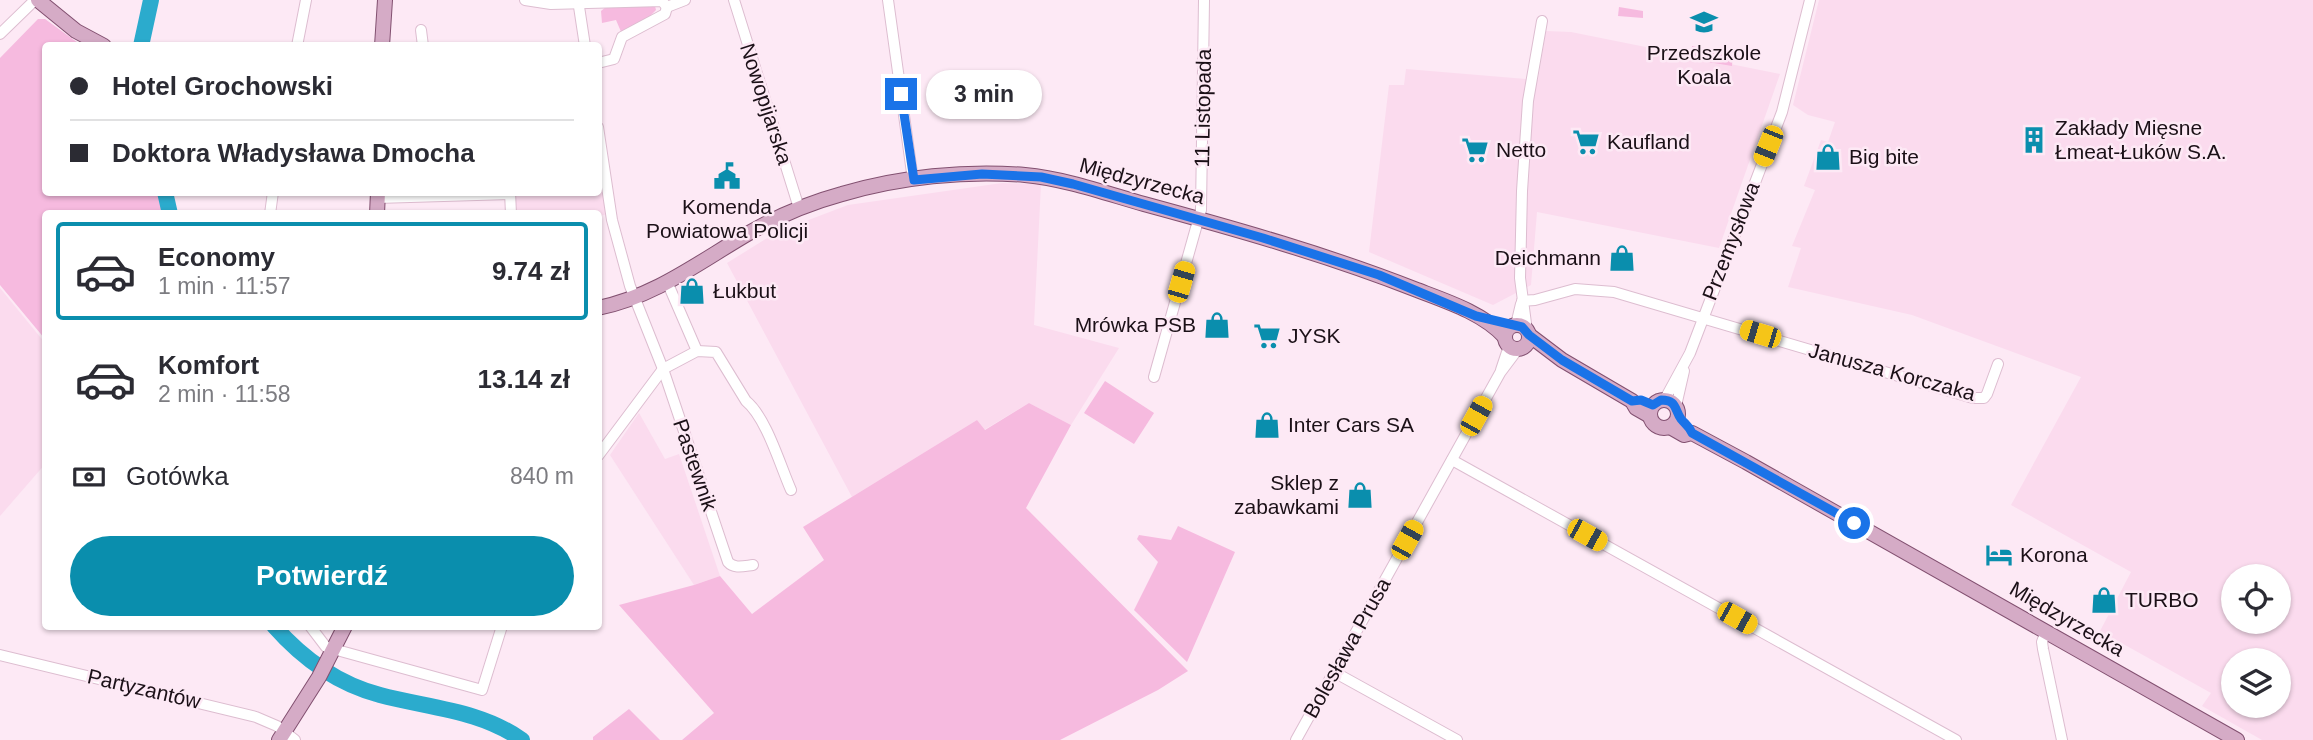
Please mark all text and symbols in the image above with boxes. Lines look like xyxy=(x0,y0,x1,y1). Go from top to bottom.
school or university icon: Przedszkole Koala xyxy=(1689,7,1719,37)
street label: Nowopijarska xyxy=(736,40,797,168)
place label: Przedszkole Koala xyxy=(1647,41,1761,88)
street label: 11 Listopada xyxy=(1190,48,1215,168)
callout: 3 min xyxy=(926,70,1041,119)
text: Hotel Grochowski xyxy=(112,71,333,101)
route end xyxy=(885,78,917,110)
text: 3 min xyxy=(954,81,1014,107)
place label: Zakłady Mięsne Łmeat-Łuków S.A. xyxy=(2055,116,2227,163)
car xyxy=(1751,123,1786,169)
building icon: Zakłady Mięsne Łmeat-Łuków S.A. xyxy=(2019,125,2049,155)
supermarket icon: Kaufland xyxy=(1571,127,1601,157)
place label: Kaufland xyxy=(1607,130,1690,153)
supermarket icon: Netto xyxy=(1460,135,1490,165)
text: Doktora Władysława Dmocha xyxy=(112,138,475,168)
place label: Netto xyxy=(1496,138,1546,161)
shop icon: Big bite xyxy=(1813,142,1843,172)
place label: Big bite xyxy=(1849,145,1919,168)
street label: Międzyrzecka xyxy=(1077,153,1207,208)
public building icon: Komenda Powiatowa Policji xyxy=(712,161,742,191)
street label: Przemysłowa xyxy=(1697,178,1764,303)
place label: Komenda Powiatowa Policji xyxy=(646,195,808,242)
icon: car xyxy=(74,240,137,303)
text: Economy xyxy=(158,242,275,272)
shop icon: Deichmann xyxy=(1607,243,1637,273)
place label: Deichmann xyxy=(1495,246,1601,269)
text: 9.74 zł xyxy=(492,256,570,286)
car xyxy=(1166,259,1197,305)
text: 1 min · 11:57 xyxy=(158,273,291,299)
shop icon: Łukbut xyxy=(677,276,707,306)
place label: Łukbut xyxy=(713,279,776,302)
shop icon: Mrówka PSB xyxy=(1202,310,1232,340)
place label: Mrówka PSB xyxy=(1075,313,1196,336)
car xyxy=(1737,318,1784,350)
supermarket icon: JYSK xyxy=(1252,321,1282,351)
place label: JYSK xyxy=(1288,324,1341,347)
street label: Janusza Korczaka xyxy=(1806,338,1978,405)
icon: car xyxy=(74,348,137,411)
text: Komfort xyxy=(158,350,259,380)
text: 13.14 zł xyxy=(477,364,570,394)
text: 2 min · 11:58 xyxy=(158,381,291,407)
car xyxy=(1457,393,1496,439)
shop icon: Inter Cars SA xyxy=(1252,410,1282,440)
place label: Inter Cars SA xyxy=(1288,413,1414,436)
street label: Pastewnik xyxy=(669,416,722,514)
icon: cash xyxy=(70,458,108,496)
text: Gotówka xyxy=(126,461,229,491)
text: 840 m xyxy=(510,463,574,489)
place label: Sklep z zabawkami xyxy=(1234,471,1339,518)
shop icon: Sklep z zabawkami xyxy=(1345,480,1375,510)
route start xyxy=(1838,507,1870,539)
car xyxy=(1564,516,1611,554)
car xyxy=(1388,517,1427,563)
button: Potwierdź xyxy=(70,536,574,616)
hotel icon: Korona xyxy=(1984,540,2014,570)
place label: Korona xyxy=(2020,543,2088,566)
map controls xyxy=(2221,564,2291,718)
button: locate xyxy=(2221,564,2291,634)
street label: Bolesława Prusa xyxy=(1299,574,1395,722)
street label: Międzyrzecka xyxy=(2006,577,2129,661)
shop icon: TURBO xyxy=(2089,585,2119,615)
place label: TURBO xyxy=(2125,588,2199,611)
car xyxy=(1714,599,1761,637)
button: layers xyxy=(2221,648,2291,718)
street label: Partyzantów xyxy=(85,664,204,713)

